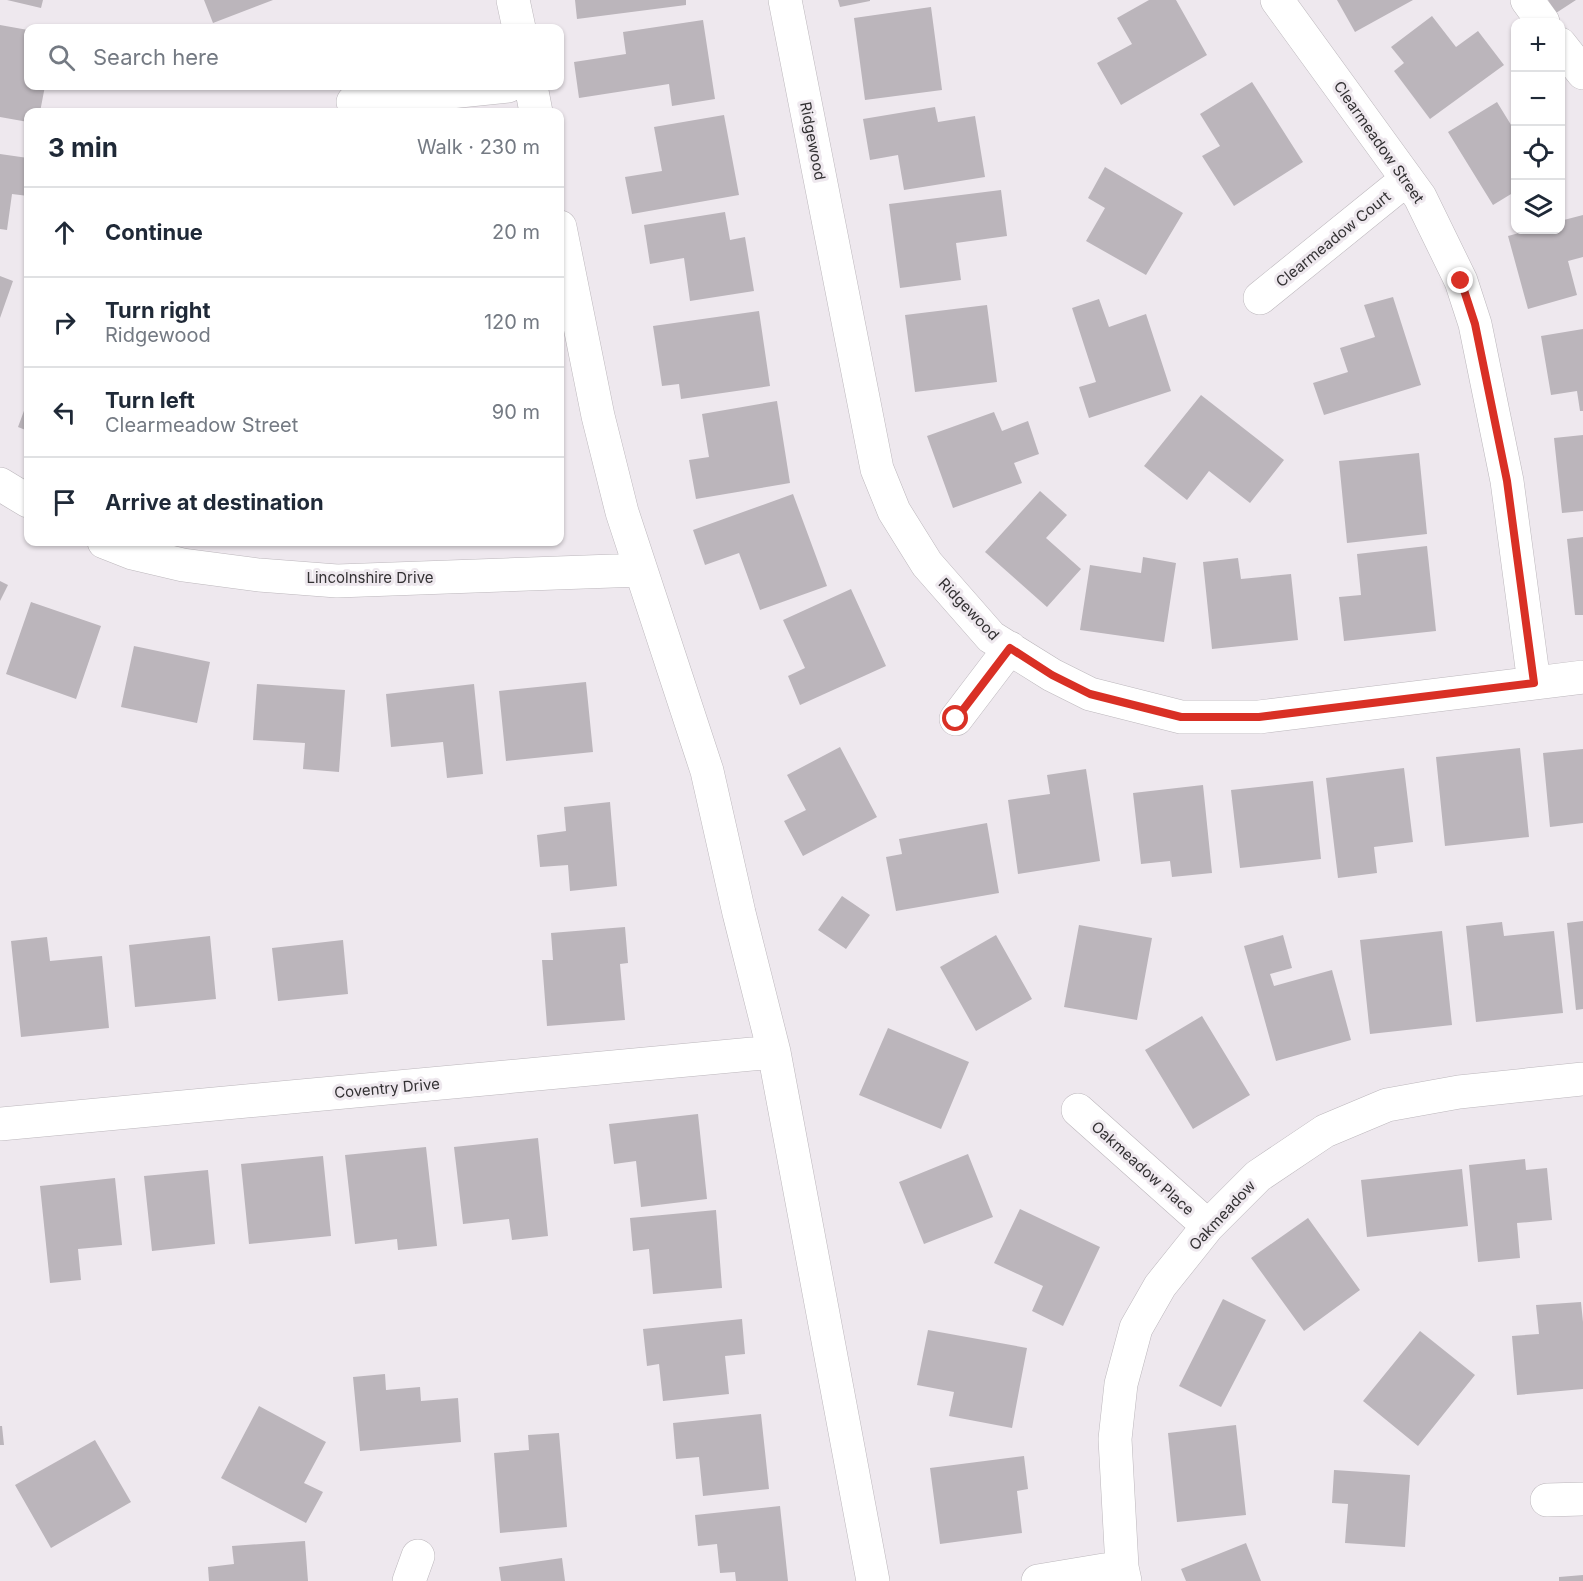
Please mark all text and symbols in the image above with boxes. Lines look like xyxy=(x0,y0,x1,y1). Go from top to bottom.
map controls xyxy=(1511,18,1565,234)
button: + xyxy=(1511,18,1565,72)
search box xyxy=(24,24,564,90)
icon: search xyxy=(45,41,78,74)
text: Search here xyxy=(93,44,219,70)
button: − xyxy=(1511,72,1565,126)
street label: Clearmeadow Street xyxy=(1330,77,1428,207)
street label: Ridgewood xyxy=(796,100,830,182)
button: locate xyxy=(1511,126,1565,180)
text: 3 min xyxy=(48,132,118,163)
text: Walk · 230 m xyxy=(417,135,540,159)
button: layers xyxy=(1511,180,1565,234)
street label: Clearmeadow Court xyxy=(1272,187,1394,291)
icon: ahead xyxy=(48,216,81,249)
text: Continue xyxy=(105,219,203,245)
text: 20 m xyxy=(492,220,540,244)
route end xyxy=(1447,267,1473,293)
text: Turn right xyxy=(105,297,211,323)
icon: right xyxy=(48,306,81,339)
text: 120 m xyxy=(484,310,540,334)
text: Ridgewood xyxy=(105,323,211,347)
text: Turn left xyxy=(105,387,195,413)
icon: left xyxy=(48,396,81,429)
text: 90 m xyxy=(492,400,540,424)
text: Clearmeadow Street xyxy=(105,413,298,437)
icon: arrive xyxy=(48,486,81,519)
text: Arrive at destination xyxy=(105,489,324,515)
street label: Lincolnshire Drive xyxy=(306,568,434,587)
street label: Ridgewood xyxy=(935,574,1003,644)
route start xyxy=(942,705,968,731)
street label: Coventry Drive xyxy=(333,1074,441,1102)
street label: Oakmeadow Place xyxy=(1088,1117,1198,1219)
street label: Oakmeadow xyxy=(1185,1176,1259,1254)

